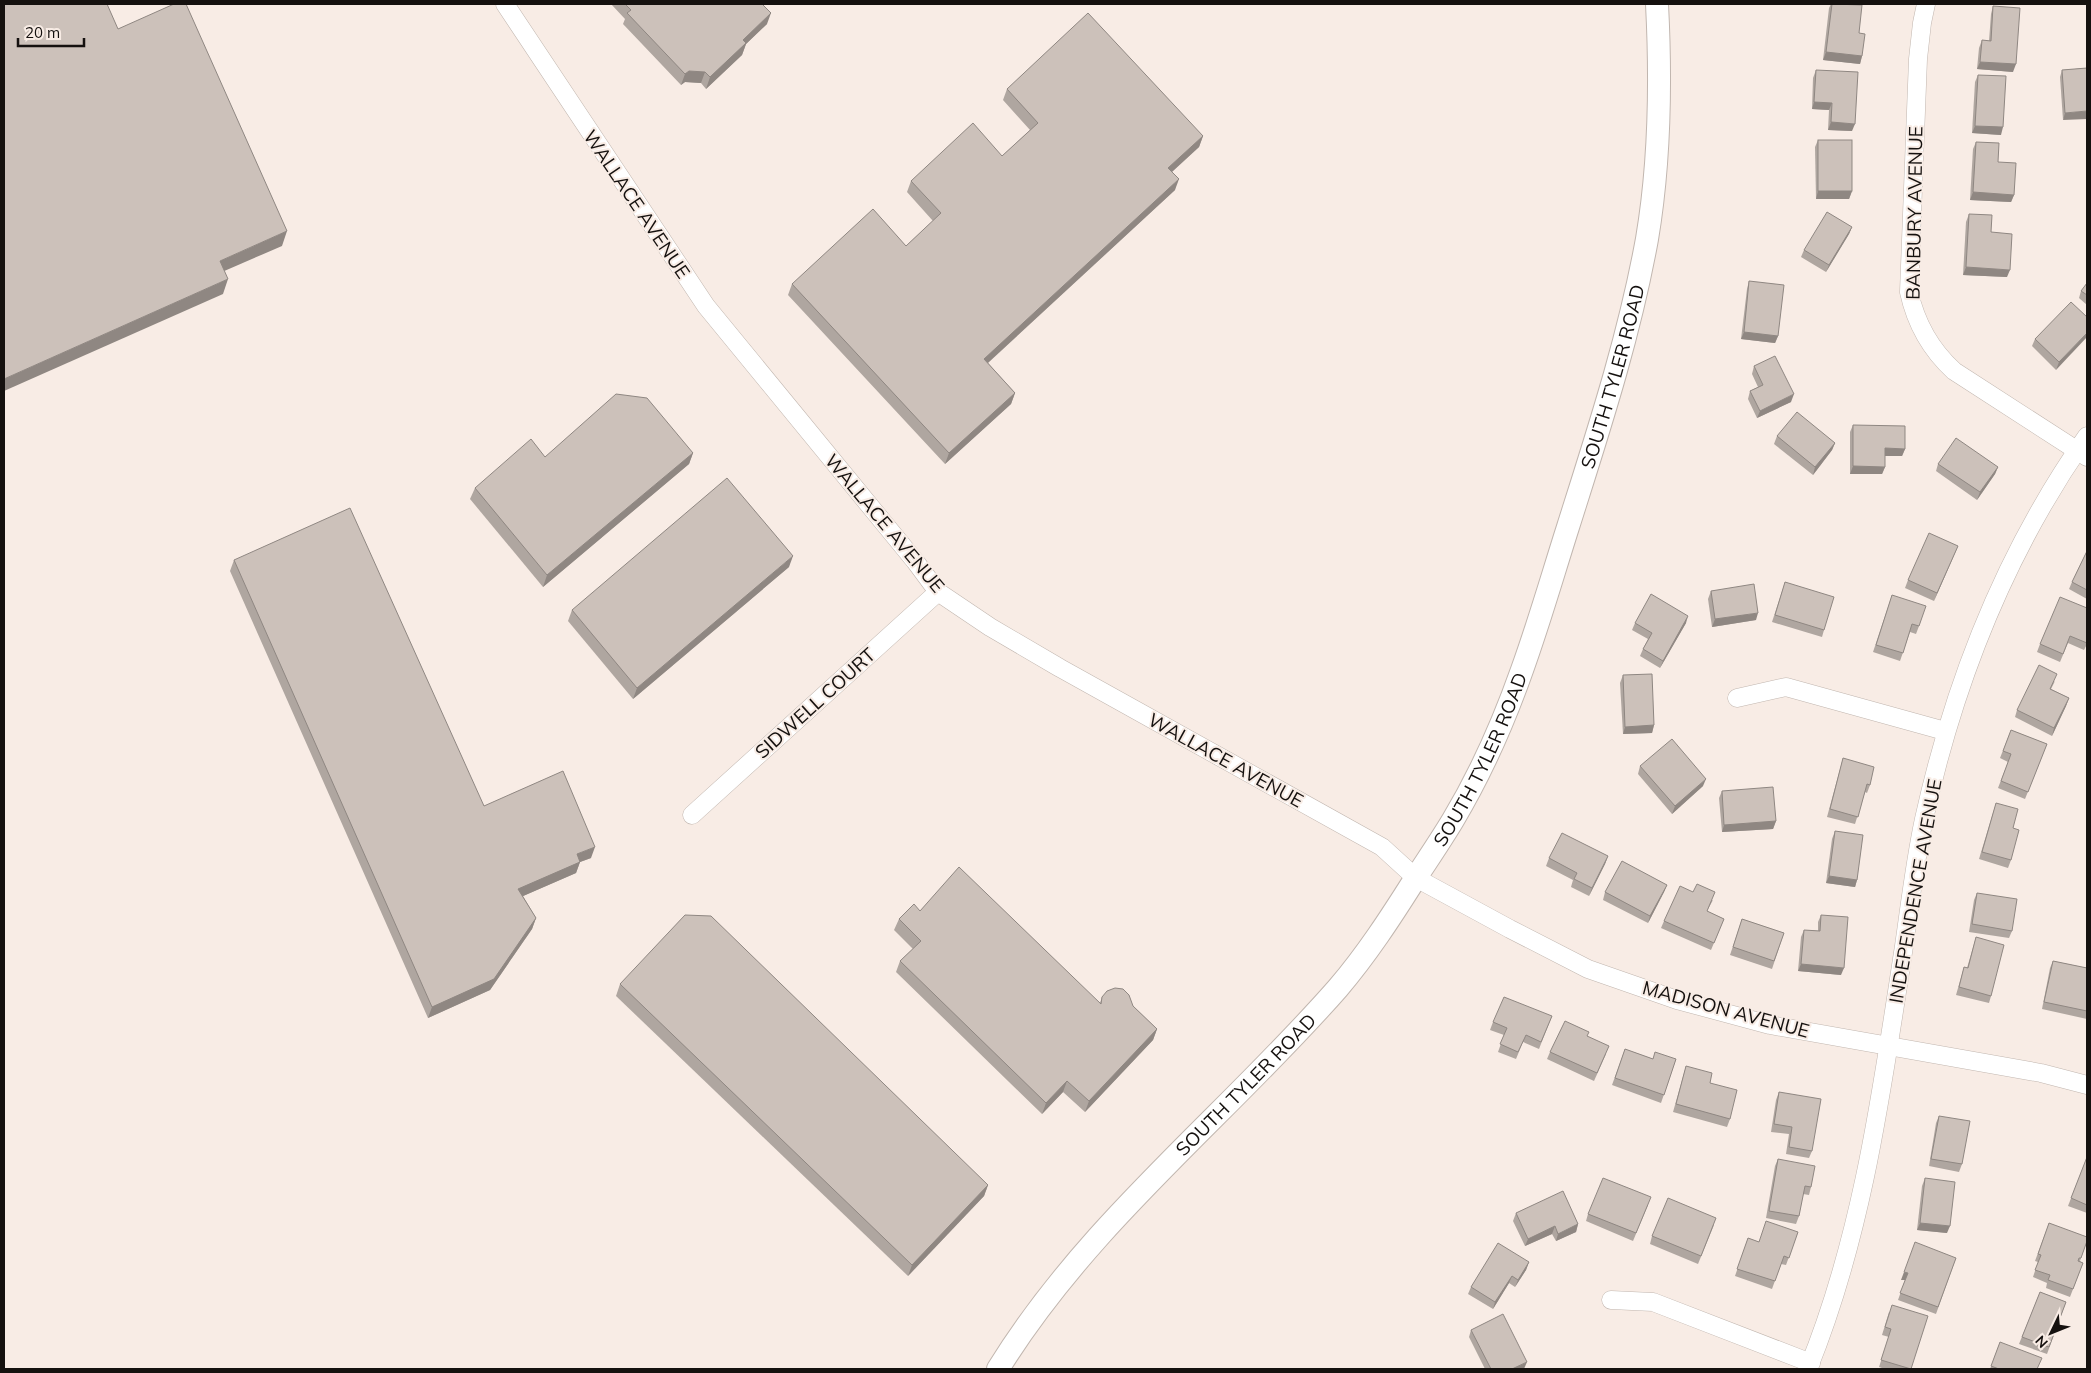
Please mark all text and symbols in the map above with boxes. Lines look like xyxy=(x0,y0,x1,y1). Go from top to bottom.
scale bar xyxy=(18,15,84,47)
text: 20 m xyxy=(25,23,60,42)
street label: WALLACE AVENUE xyxy=(578,125,696,283)
street label: BANBURY AVENUE xyxy=(1900,126,1928,300)
street label: SOUTH TYLER ROAD xyxy=(1575,282,1649,472)
street label: WALLACE AVENUE xyxy=(820,449,950,597)
street label: SIDWELL COURT xyxy=(750,642,881,763)
street label: SOUTH TYLER ROAD xyxy=(1428,669,1532,851)
street label: WALLACE AVENUE xyxy=(1144,707,1308,813)
street label: INDEPENDENCE AVENUE xyxy=(1883,777,1947,1005)
street label: MADISON AVENUE xyxy=(1640,975,1812,1043)
street label: SOUTH TYLER ROAD xyxy=(1170,1008,1321,1161)
north arrow xyxy=(2026,1308,2076,1358)
text: N xyxy=(2031,1332,2052,1352)

